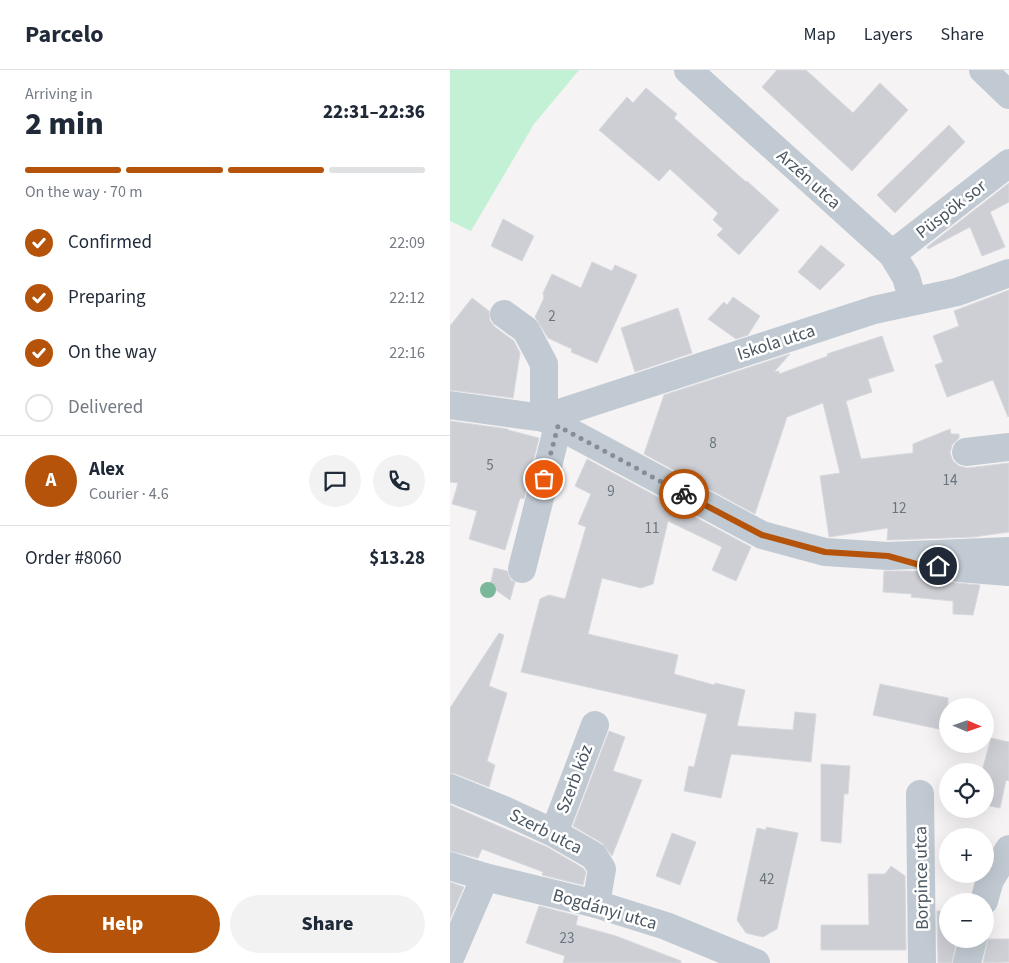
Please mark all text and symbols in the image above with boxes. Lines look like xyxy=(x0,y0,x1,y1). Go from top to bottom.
text: Parcelo xyxy=(25,17,104,52)
text: Map xyxy=(804,22,836,47)
text: Layers xyxy=(864,22,913,47)
text: Share xyxy=(941,22,984,47)
text: Arriving in xyxy=(25,83,93,105)
text: 22:31–22:36 xyxy=(323,99,425,126)
text: 2 min xyxy=(25,101,104,147)
street label: Arzén utca xyxy=(771,144,846,215)
street label: Püspök sor xyxy=(911,173,992,245)
text: On the way · 70 m xyxy=(25,181,142,203)
icon: check xyxy=(25,229,53,257)
text: Confirmed xyxy=(68,229,152,256)
text: 22:09 xyxy=(389,232,425,254)
icon: check xyxy=(25,284,53,312)
text: Preparing xyxy=(68,284,146,311)
text: 22:12 xyxy=(389,287,425,309)
house number: 2 xyxy=(548,306,556,327)
street label: Iskola utca xyxy=(734,318,818,367)
icon: check xyxy=(25,339,53,367)
text: On the way xyxy=(68,339,157,366)
text: 22:16 xyxy=(389,342,425,364)
text: Delivered xyxy=(68,394,143,421)
house number: 8 xyxy=(709,433,717,454)
button: chat xyxy=(309,455,361,507)
button: phone xyxy=(373,455,425,507)
house number: 5 xyxy=(486,455,494,476)
text: Alex xyxy=(89,456,125,483)
pin xyxy=(523,458,565,500)
icon: bag xyxy=(530,465,558,493)
text: A xyxy=(46,467,56,494)
courier xyxy=(659,469,709,519)
house number: 14 xyxy=(943,470,958,491)
icon: bike xyxy=(670,480,698,508)
house number: 9 xyxy=(607,481,615,502)
text: Courier · 4.6 xyxy=(89,483,169,505)
house number: 12 xyxy=(892,498,906,519)
house number: 11 xyxy=(645,518,659,539)
text: Order #8060 xyxy=(25,545,122,572)
text: $13.28 xyxy=(369,545,425,572)
pin xyxy=(917,545,959,587)
icon: home xyxy=(924,552,952,580)
north arrow xyxy=(939,698,994,752)
map controls xyxy=(939,698,994,948)
street label: Szerb köz xyxy=(550,741,599,817)
button: locate xyxy=(939,763,994,818)
street label: Szerb utca xyxy=(505,802,586,860)
street label: Borpince utca xyxy=(908,826,935,930)
button: + xyxy=(939,828,994,883)
house number: 42 xyxy=(760,869,774,890)
street label: Bogdányi utca xyxy=(550,883,660,936)
button: − xyxy=(939,893,994,948)
button: Help xyxy=(25,895,220,953)
button: Share xyxy=(230,895,425,953)
house number: 23 xyxy=(560,928,574,949)

